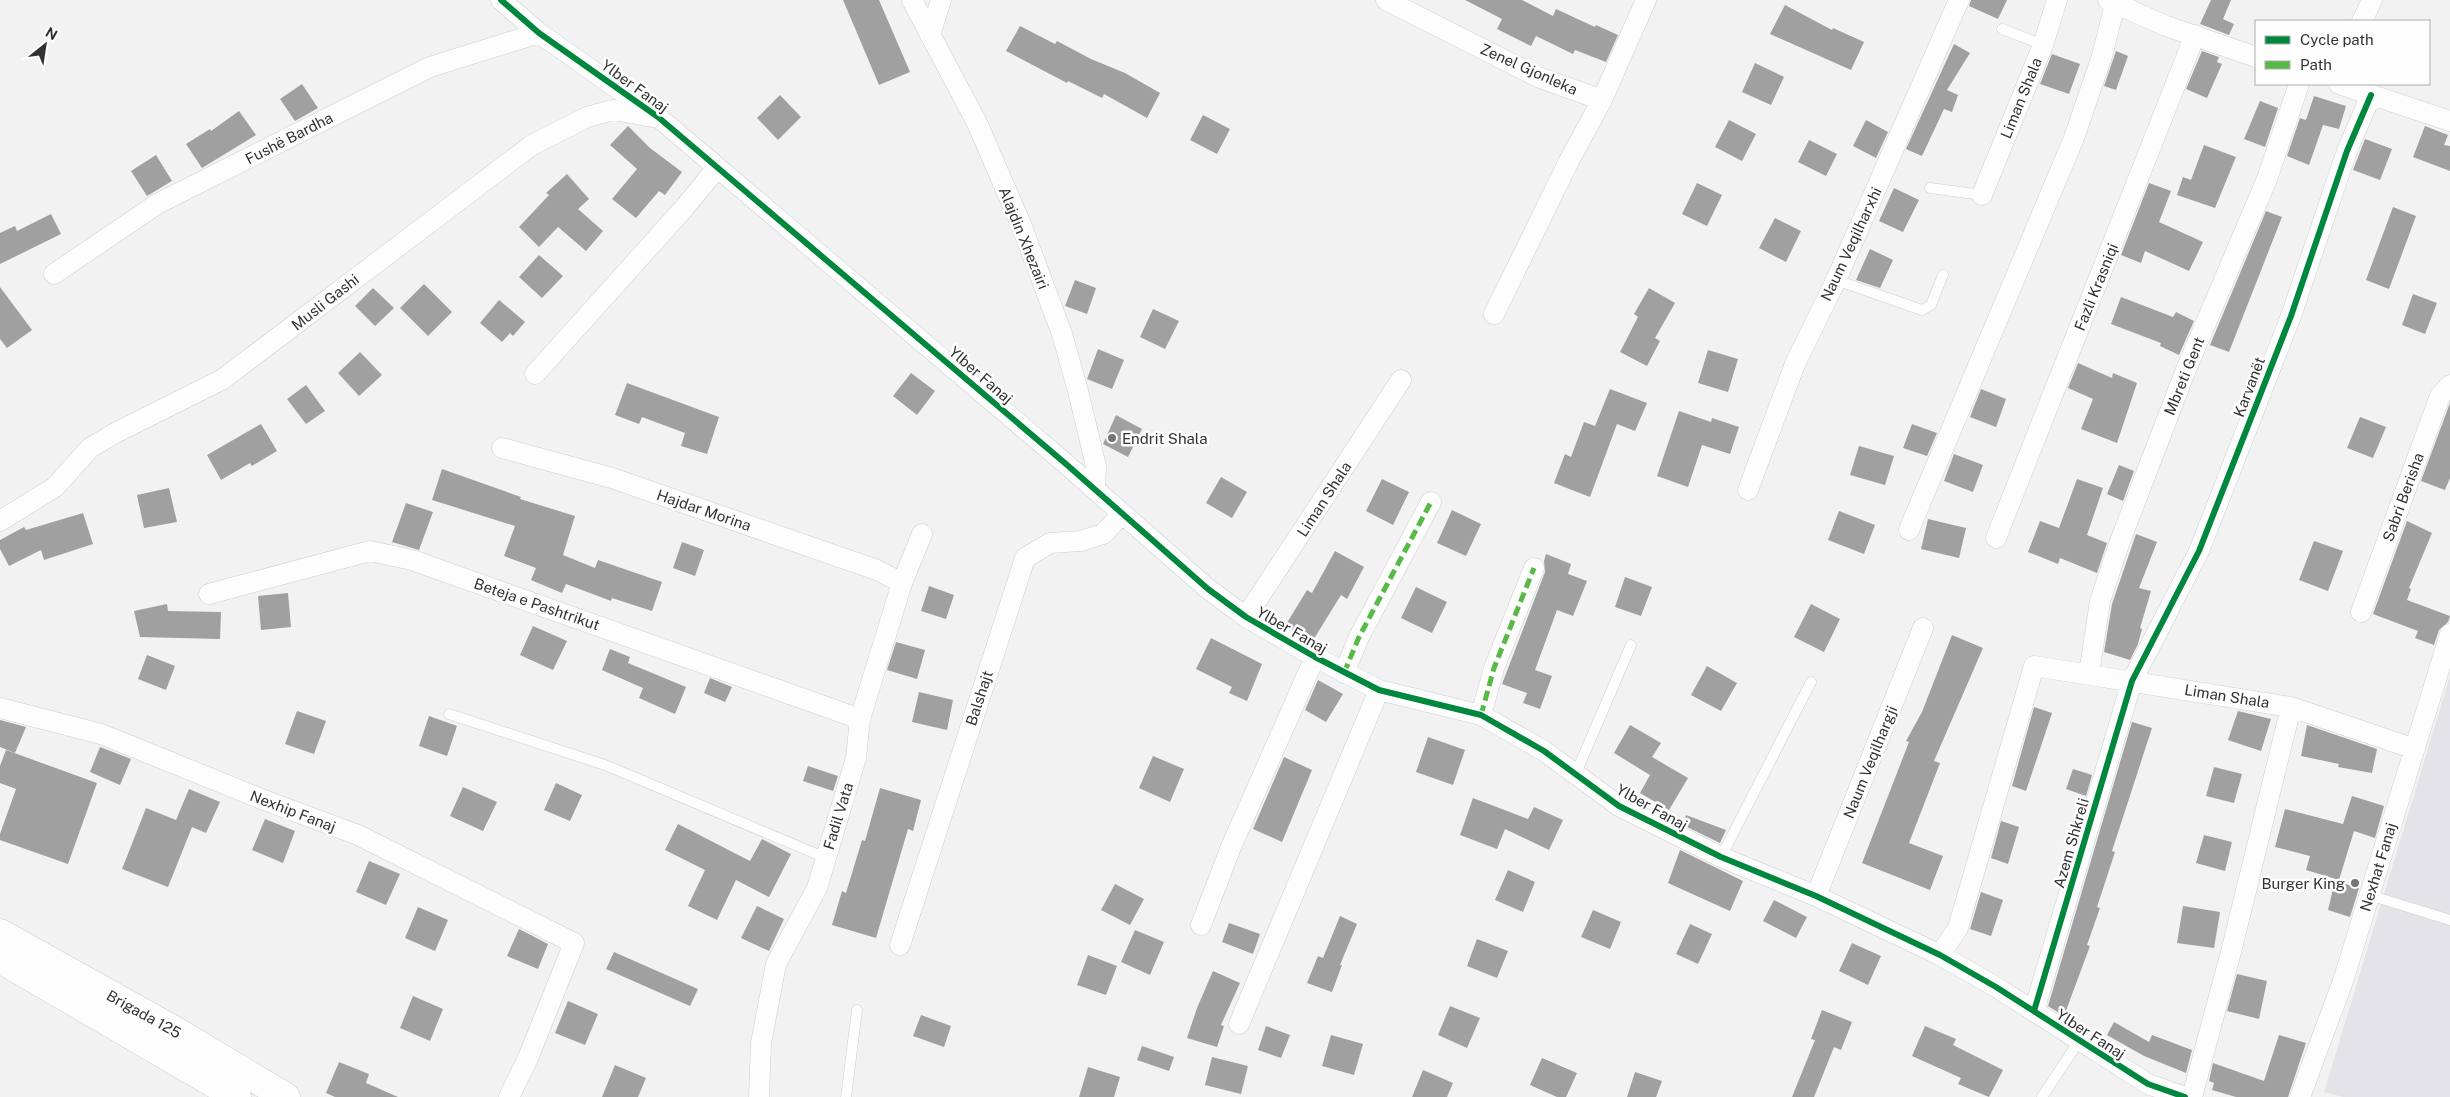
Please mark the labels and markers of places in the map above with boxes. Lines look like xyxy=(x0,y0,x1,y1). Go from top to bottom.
place label: Endrit Shala xyxy=(1122,430,1208,447)
marker: Endrit Shala xyxy=(1106,432,1118,444)
place label: Burger King xyxy=(2261,875,2345,892)
marker: Burger King xyxy=(2349,877,2361,889)

